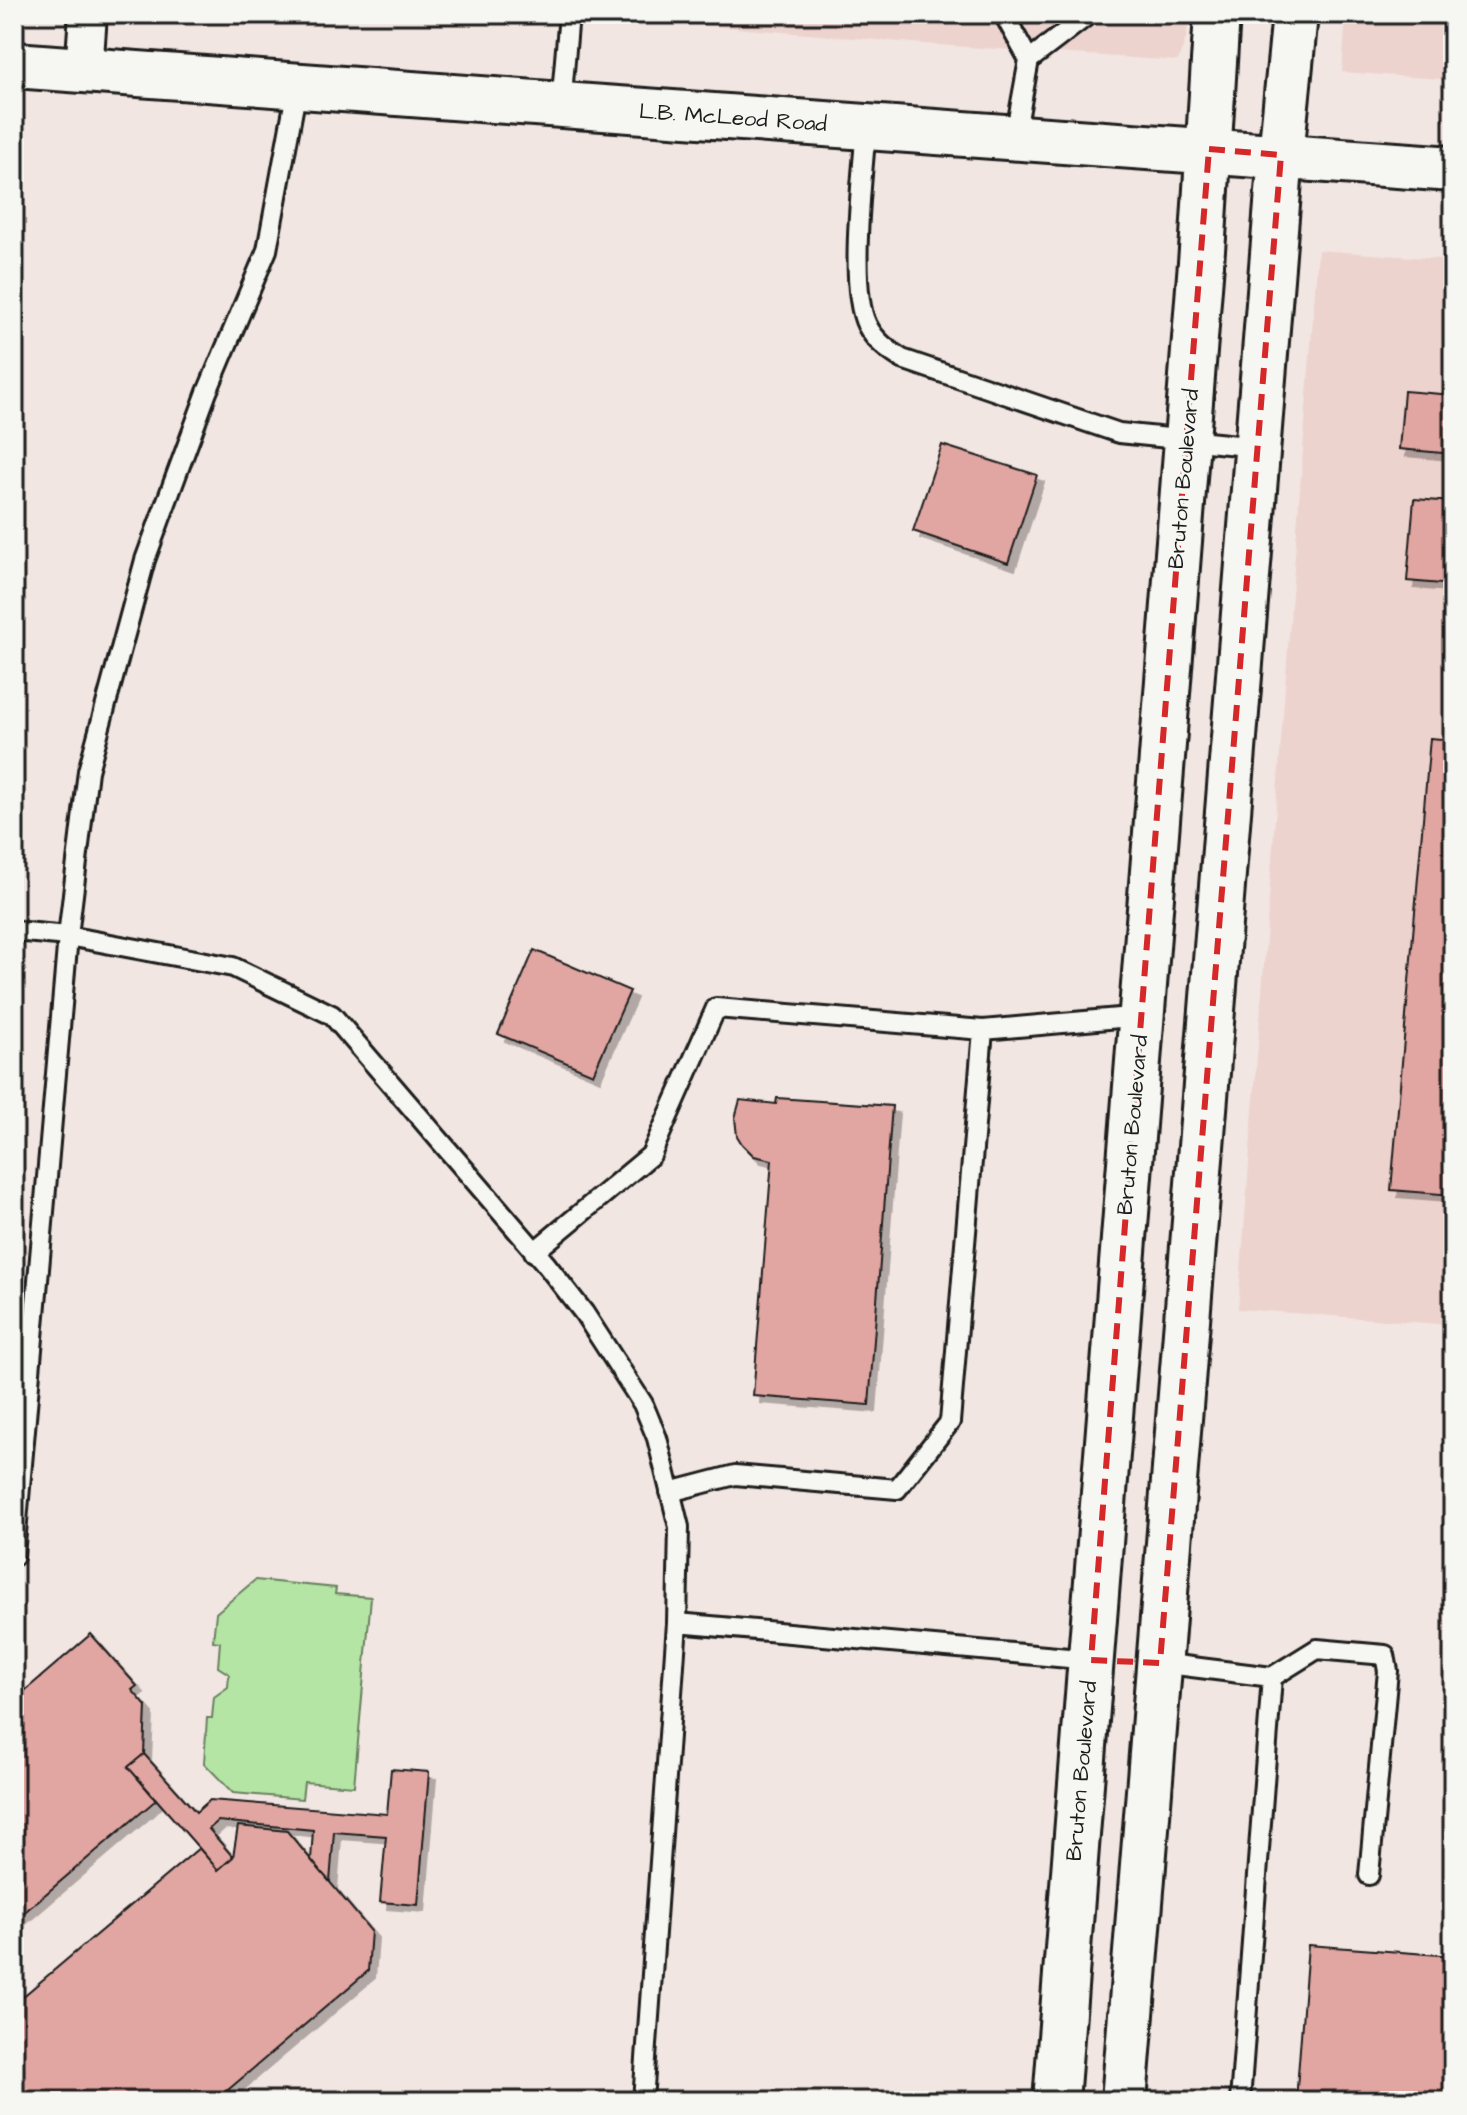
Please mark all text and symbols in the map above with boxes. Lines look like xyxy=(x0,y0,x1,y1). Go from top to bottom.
street label: L.B. McLeod Road xyxy=(638,96,828,140)
street label: Bruton Boulevard xyxy=(1161,388,1207,570)
street label: Bruton Boulevard xyxy=(1110,1034,1156,1216)
street label: Bruton Boulevard xyxy=(1059,1680,1105,1862)

